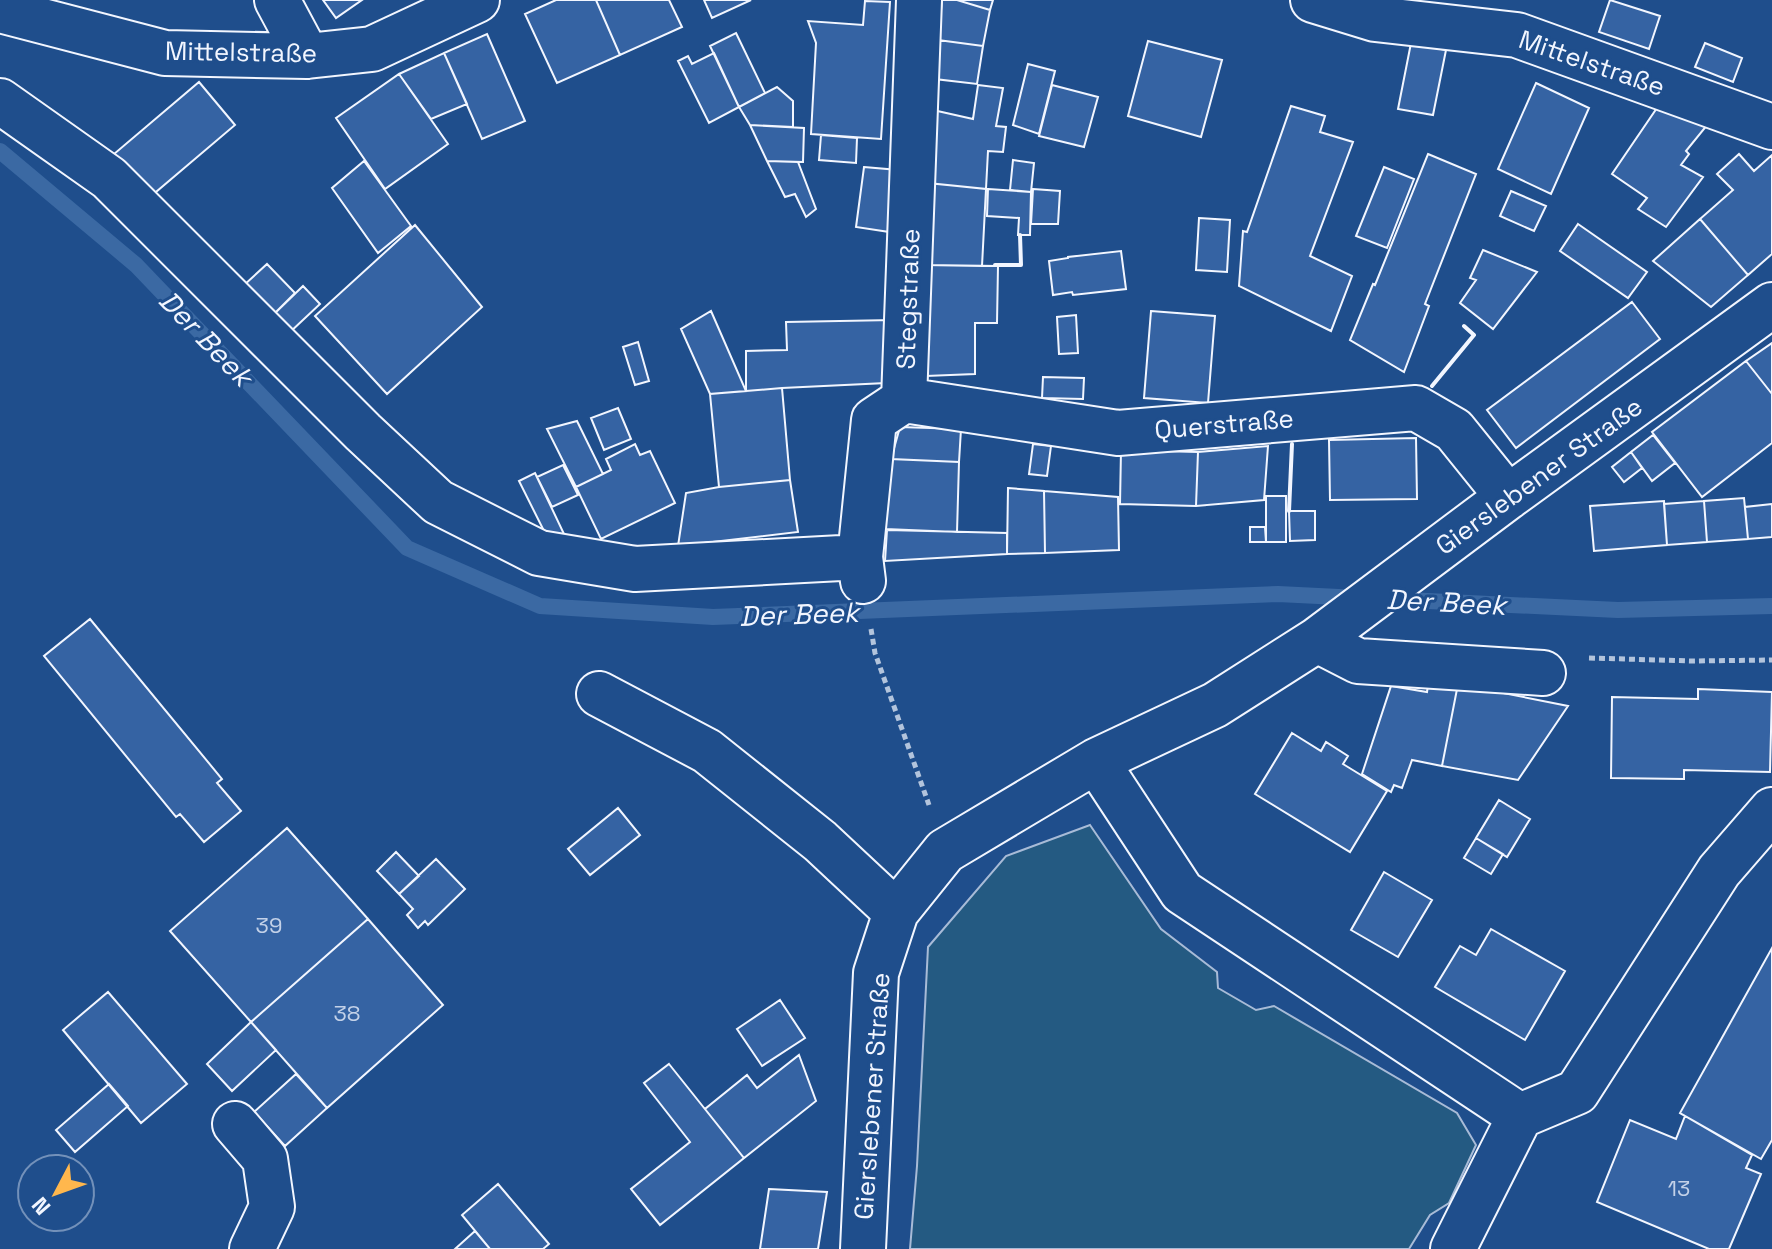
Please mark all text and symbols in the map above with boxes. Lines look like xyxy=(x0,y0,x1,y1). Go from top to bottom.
street label: Mittelstraße xyxy=(1514,22,1670,104)
street label: Mittelstraße xyxy=(165,34,317,70)
street label: Stegstraße xyxy=(889,228,927,370)
water label: Der Beek xyxy=(152,282,263,396)
street label: Gierslebener Straße xyxy=(1429,389,1649,563)
street label: Querstraße xyxy=(1153,401,1295,447)
water label: Der Beek xyxy=(1385,581,1510,623)
water label: Der Beek xyxy=(739,594,862,634)
house number: 39 xyxy=(256,911,282,939)
street label: Gierslebener Straße xyxy=(846,971,898,1221)
house number: 38 xyxy=(334,999,361,1027)
north arrow xyxy=(16,1153,96,1233)
house number: 13 xyxy=(1668,1174,1690,1202)
text: N xyxy=(26,1191,56,1221)

